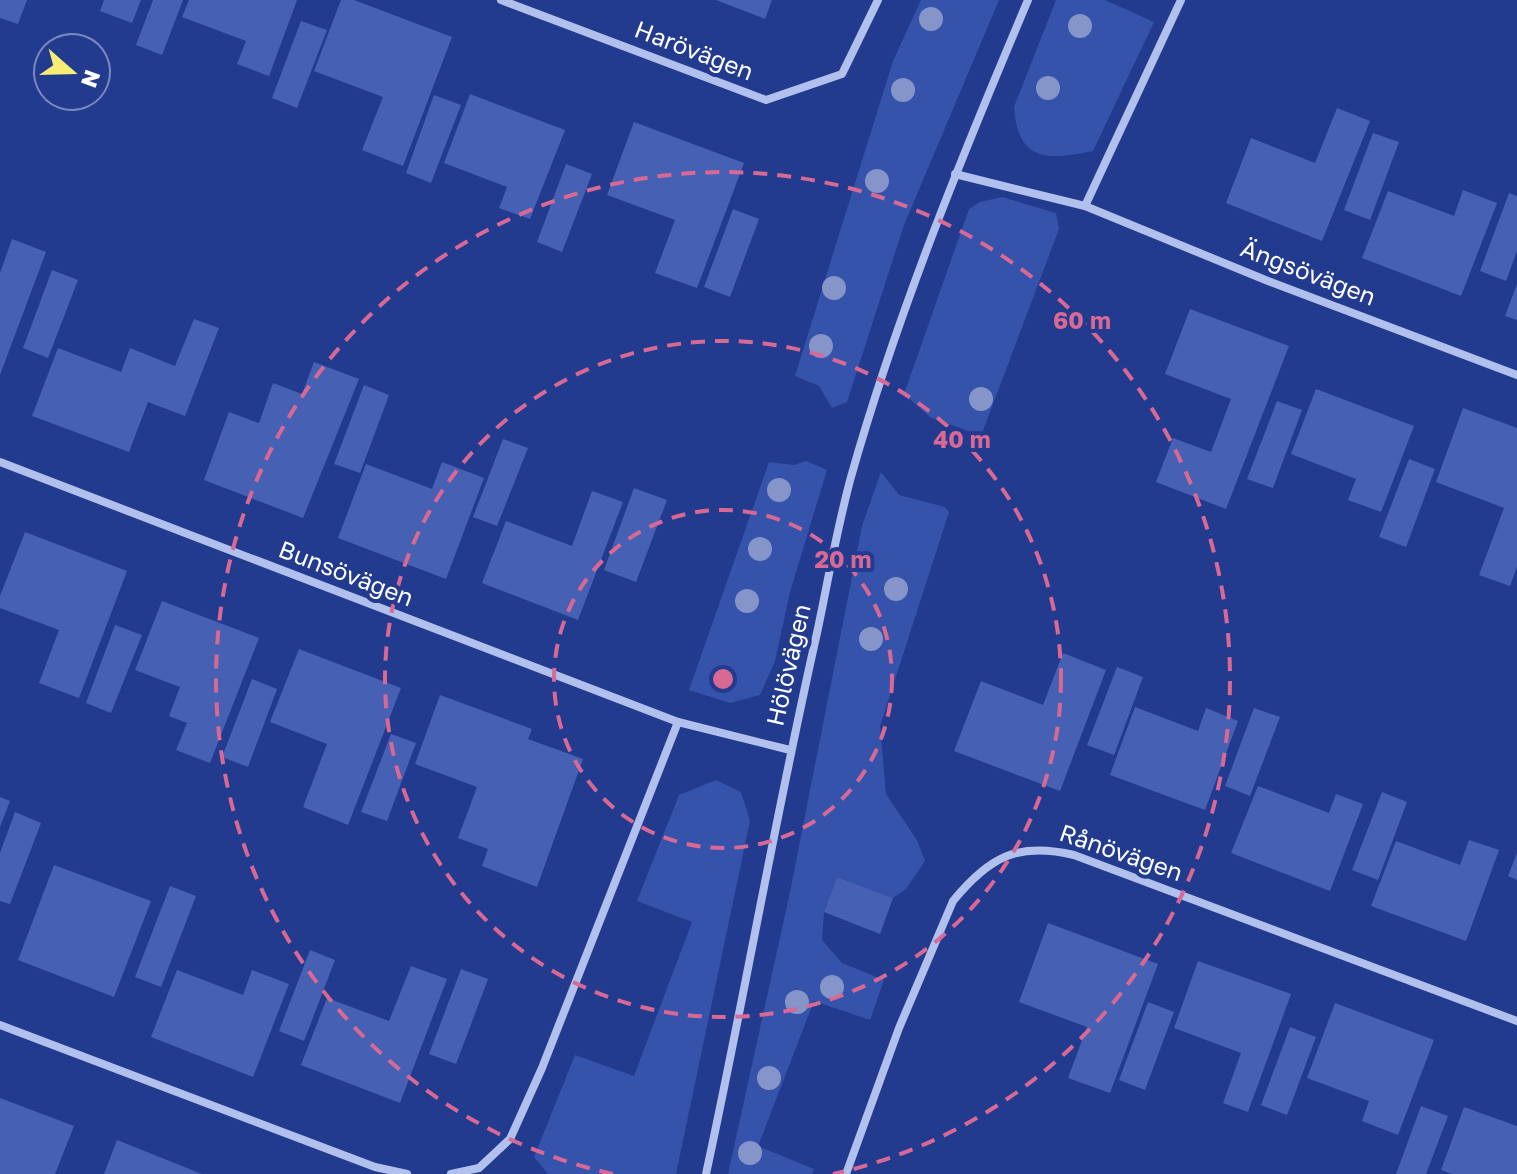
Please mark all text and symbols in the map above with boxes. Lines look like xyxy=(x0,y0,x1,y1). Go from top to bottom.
street label: Harövägen xyxy=(631,14,758,86)
north arrow xyxy=(32,32,112,112)
text: N xyxy=(76,67,107,91)
street label: Ängsövägen xyxy=(1237,233,1380,311)
text: 60 m xyxy=(1053,305,1111,334)
text: 40 m xyxy=(933,424,991,453)
street label: Bunsövägen xyxy=(275,534,418,612)
text: 20 m xyxy=(814,544,872,573)
street label: Hölövägen xyxy=(759,601,816,728)
centre of rings xyxy=(709,665,737,693)
street label: Rånövägen xyxy=(1056,817,1187,886)

